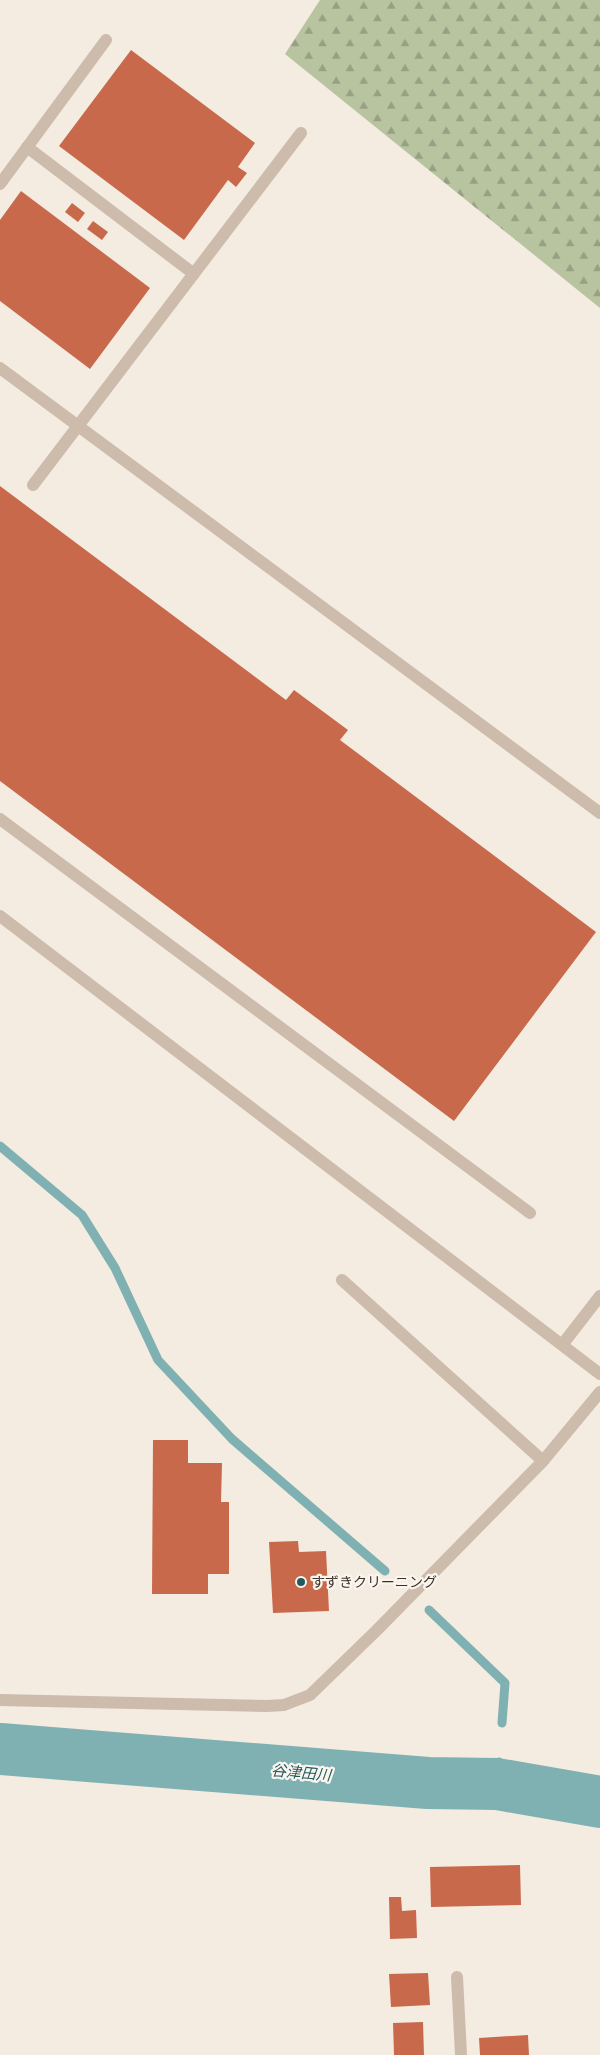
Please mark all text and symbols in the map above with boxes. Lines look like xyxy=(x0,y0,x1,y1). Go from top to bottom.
place label: すずきクリーニング xyxy=(311,1573,437,1590)
marker: すずきクリーニング xyxy=(295,1576,307,1588)
water label: 谷津田川 xyxy=(270,1760,334,1784)

